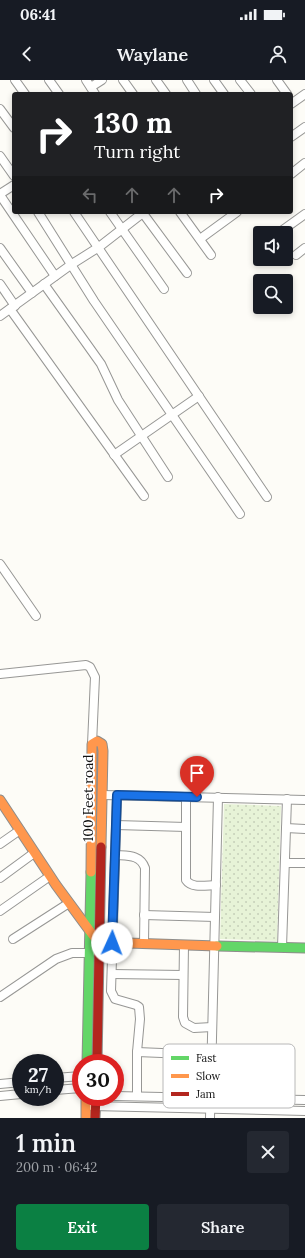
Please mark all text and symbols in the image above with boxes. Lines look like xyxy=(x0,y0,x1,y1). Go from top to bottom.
text: 06:41 xyxy=(20,5,56,24)
icon: back xyxy=(16,43,38,65)
text: Waylane xyxy=(117,43,188,66)
icon: person xyxy=(267,43,289,65)
text: 130 m xyxy=(94,105,172,141)
icon: right xyxy=(28,108,80,160)
text: Turn right xyxy=(94,140,180,163)
icon: left xyxy=(79,184,101,206)
icon: ahead xyxy=(121,184,143,206)
icon: ahead xyxy=(163,184,185,206)
icon: right xyxy=(205,184,227,206)
map controls xyxy=(253,226,293,314)
button: sound xyxy=(253,226,293,266)
button: search xyxy=(253,274,293,314)
street label: 100 Feet road xyxy=(79,754,97,842)
pin xyxy=(180,756,214,797)
icon: arrive xyxy=(186,762,208,784)
position arrow xyxy=(91,922,133,964)
legend xyxy=(163,1044,295,1108)
text: Fast xyxy=(196,1051,217,1065)
speed limit sign: 30 xyxy=(72,1054,124,1106)
text: 27 xyxy=(28,1062,48,1087)
text: Slow xyxy=(196,1069,221,1083)
text: km/h xyxy=(24,1083,52,1096)
text: Jam xyxy=(195,1087,216,1101)
text: 1 min xyxy=(16,1128,76,1159)
button: close xyxy=(247,1131,289,1173)
text: 200 m · 06:42 xyxy=(16,1159,97,1176)
button: Exit xyxy=(16,1204,149,1250)
button: Share xyxy=(157,1204,289,1250)

